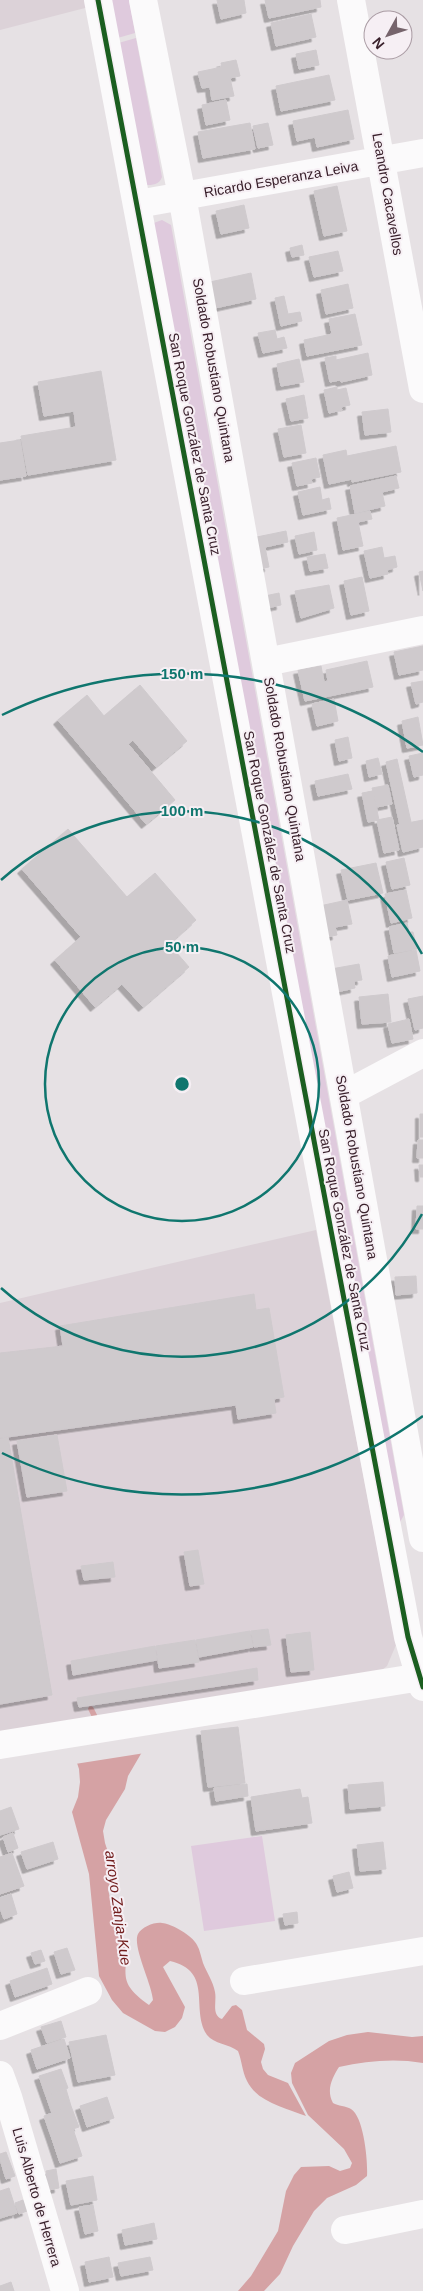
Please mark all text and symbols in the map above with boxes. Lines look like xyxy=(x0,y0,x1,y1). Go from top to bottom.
north arrow xyxy=(363,10,413,60)
text: N xyxy=(369,34,387,52)
street label: Leandro Cacavellos xyxy=(369,132,407,256)
street label: Ricardo Esperanza Leiva xyxy=(203,158,360,200)
street label: Soldado Robustiano Quintana xyxy=(190,277,238,464)
street label: San Roque González de Santa Cruz xyxy=(166,331,224,557)
text: 150 m xyxy=(161,665,203,682)
street label: Soldado Robustiano Quintana xyxy=(261,676,309,863)
street label: San Roque González de Santa Cruz xyxy=(241,729,299,955)
text: 100 m xyxy=(161,802,203,819)
text: 50 m xyxy=(165,938,199,955)
street label: Soldado Robustiano Quintana xyxy=(333,1074,381,1261)
centre of rings xyxy=(173,1075,191,1093)
street label: San Roque González de Santa Cruz xyxy=(316,1127,374,1353)
water label: arroyo Zanja-Kue xyxy=(102,1849,135,1967)
street label: Luis Alberto de Herrera xyxy=(9,2126,65,2269)

